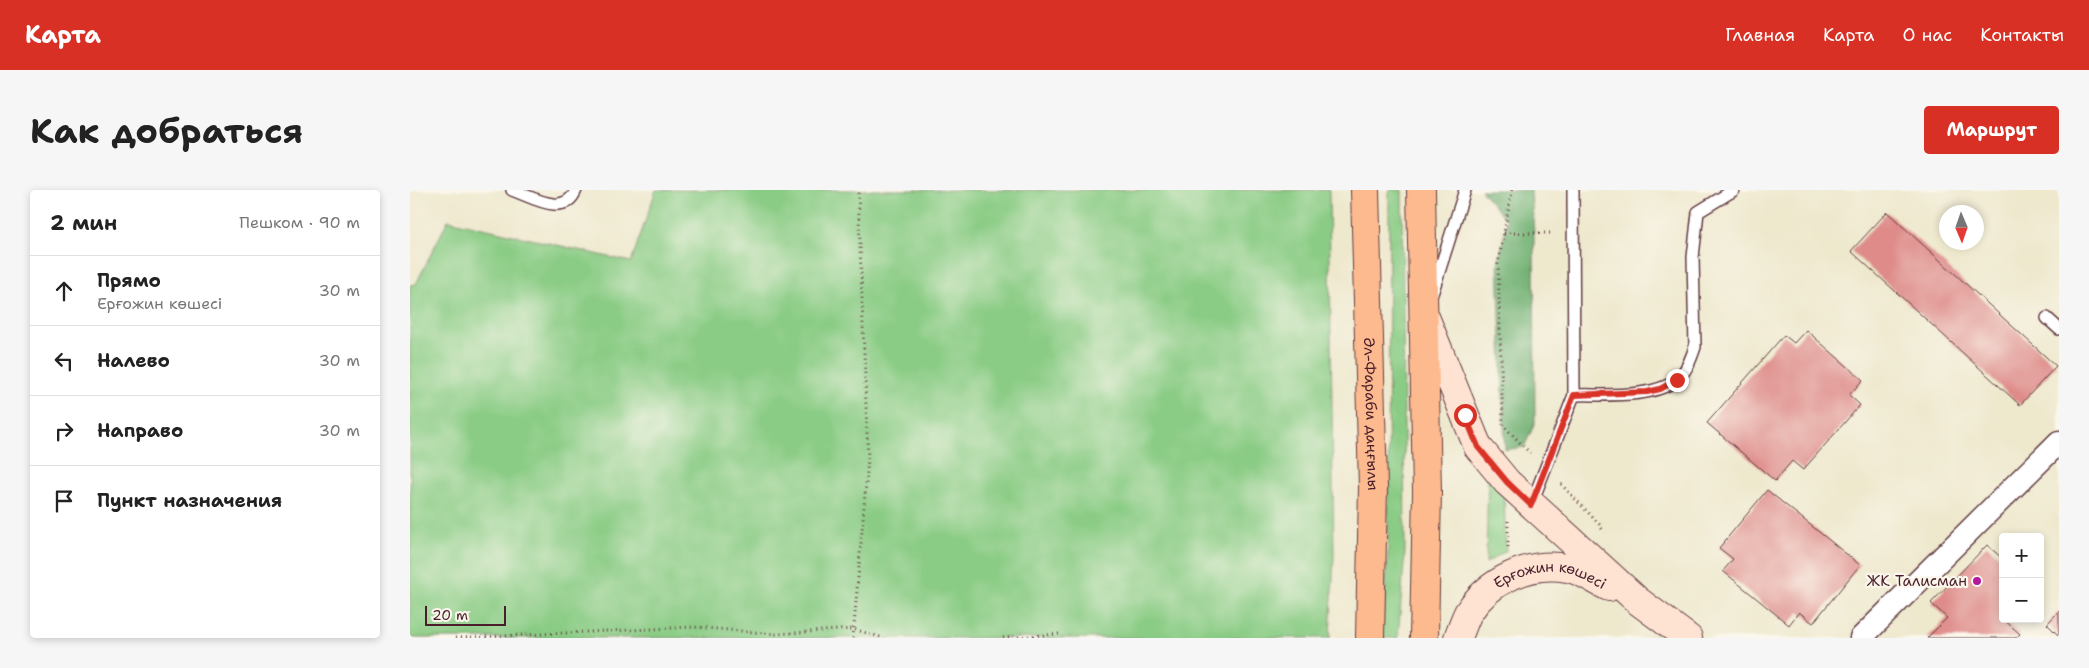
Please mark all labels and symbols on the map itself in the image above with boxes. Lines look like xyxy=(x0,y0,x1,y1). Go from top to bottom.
north arrow xyxy=(1939,205,1984,250)
street label: Әл-Фараби даңғылы xyxy=(1359,337,1383,491)
route end xyxy=(1666,369,1689,392)
route start xyxy=(1454,404,1477,427)
text: Ерғожин көшесі xyxy=(1490,557,1610,594)
place label: ЖК Талисман xyxy=(1867,571,1967,591)
marker: ЖК Талисман xyxy=(1971,575,1983,587)
street label: Ерғожин көшесі xyxy=(1492,580,1610,598)
scale bar xyxy=(425,603,506,626)

